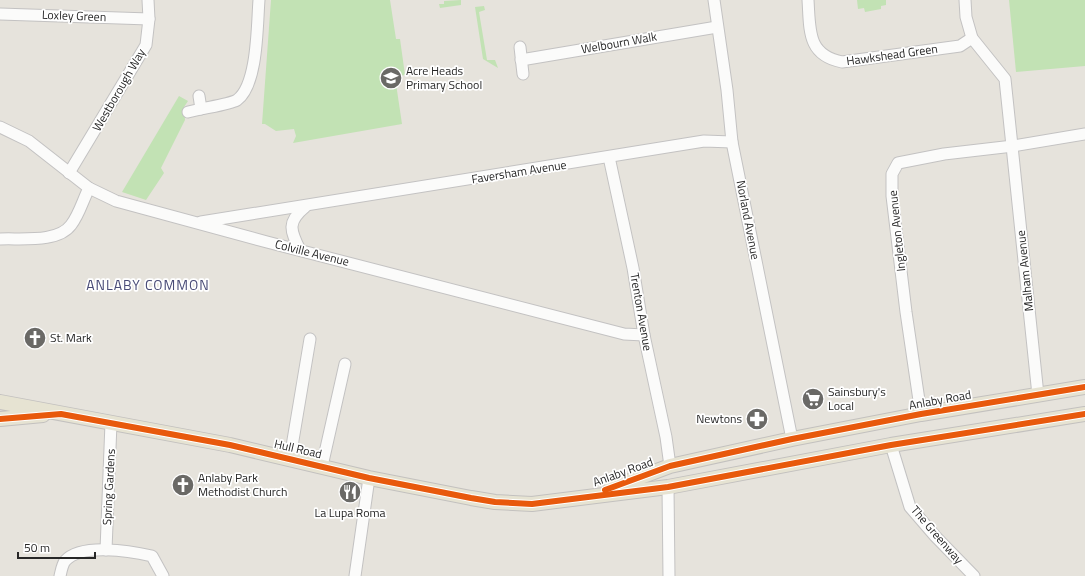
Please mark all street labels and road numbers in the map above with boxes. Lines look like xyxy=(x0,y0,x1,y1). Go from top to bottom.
street label: Loxley Green xyxy=(41,5,107,26)
street label: Welbourn Walk xyxy=(580,26,658,59)
street label: Hawkshead Green xyxy=(845,39,939,70)
street label: Westborough Way xyxy=(87,45,150,135)
street label: Faversham Avenue xyxy=(470,155,568,188)
street label: Norland Avenue xyxy=(732,179,765,261)
street label: Ingleton Avenue xyxy=(883,190,910,273)
street label: Malham Avenue xyxy=(1011,230,1038,313)
street label: Colville Avenue xyxy=(273,234,351,271)
street label: Trenton Avenue xyxy=(625,271,658,352)
street label: Anlaby Road xyxy=(907,385,973,414)
street label: Hull Road xyxy=(272,434,324,463)
street label: Spring Gardens xyxy=(97,448,120,526)
street label: Anlaby Road xyxy=(590,452,656,491)
street label: The Greenway xyxy=(907,501,968,568)

